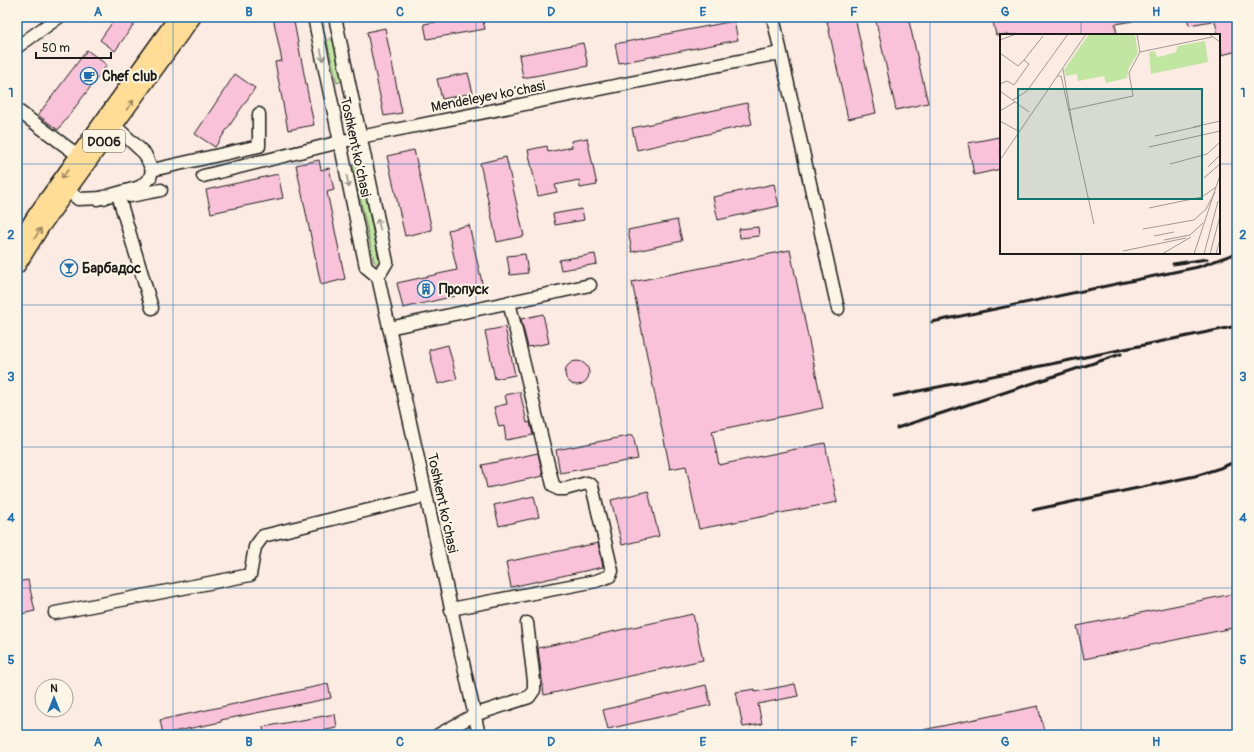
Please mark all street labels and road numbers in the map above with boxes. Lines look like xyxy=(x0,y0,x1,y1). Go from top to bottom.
street label: Mendeleyev ko‘chasi xyxy=(430,77,547,116)
street label: Toshkent ko‘chasi xyxy=(337,96,374,199)
road number: D006 xyxy=(83,130,125,152)
street label: Toshkent ko‘chasi xyxy=(424,452,461,555)

